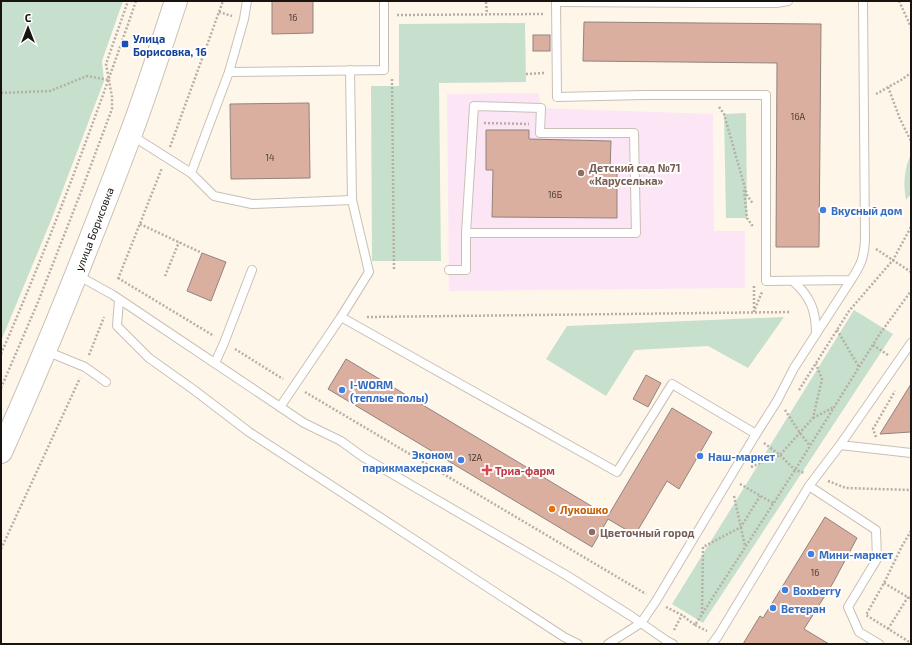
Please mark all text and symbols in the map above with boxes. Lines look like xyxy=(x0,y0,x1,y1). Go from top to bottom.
north arrow xyxy=(8,8,48,48)
text: С xyxy=(25,11,32,24)
house number: 16 xyxy=(289,12,297,23)
place label: Улица Борисовка, 16 xyxy=(133,32,207,58)
marker: Улица Борисовка, 16 xyxy=(120,39,130,49)
house number: 16А xyxy=(791,111,806,122)
house number: 14 xyxy=(265,152,275,163)
place label: Детский сад №71 «Каруселька» xyxy=(589,161,680,187)
marker: Детский сад №71 «Каруселька» xyxy=(576,168,586,178)
street label: улица Борисовка xyxy=(72,185,117,273)
house number: 16Б xyxy=(548,189,562,200)
place label: Вкусный дом xyxy=(831,204,903,217)
marker: Вкусный дом xyxy=(818,205,828,215)
place label: I-WORM (теплые полы) xyxy=(350,378,428,404)
marker: I-WORM (теплые полы) xyxy=(337,385,347,395)
place label: Эконом парикмахерская xyxy=(362,448,453,474)
place label: Наш-маркет xyxy=(708,450,776,463)
marker: Наш-маркет xyxy=(695,451,705,461)
house number: 12А xyxy=(468,452,483,463)
marker: Эконом парикмахерская xyxy=(456,455,466,465)
place label: Триа-фарм xyxy=(495,464,555,477)
marker: Триа-фарм xyxy=(482,465,492,475)
place label: Лукошко xyxy=(560,503,609,516)
marker: Лукошко xyxy=(547,504,557,514)
place label: Цветочный город xyxy=(600,526,695,539)
marker: Цветочный город xyxy=(587,527,597,537)
place label: Мини-маркет xyxy=(819,548,894,561)
marker: Мини-маркет xyxy=(806,549,816,559)
house number: 16 xyxy=(811,567,819,578)
place label: Boxberry xyxy=(793,584,842,598)
marker: Boxberry xyxy=(780,585,790,595)
place label: Ветеран xyxy=(781,602,826,615)
marker: Ветеран xyxy=(768,603,778,613)

